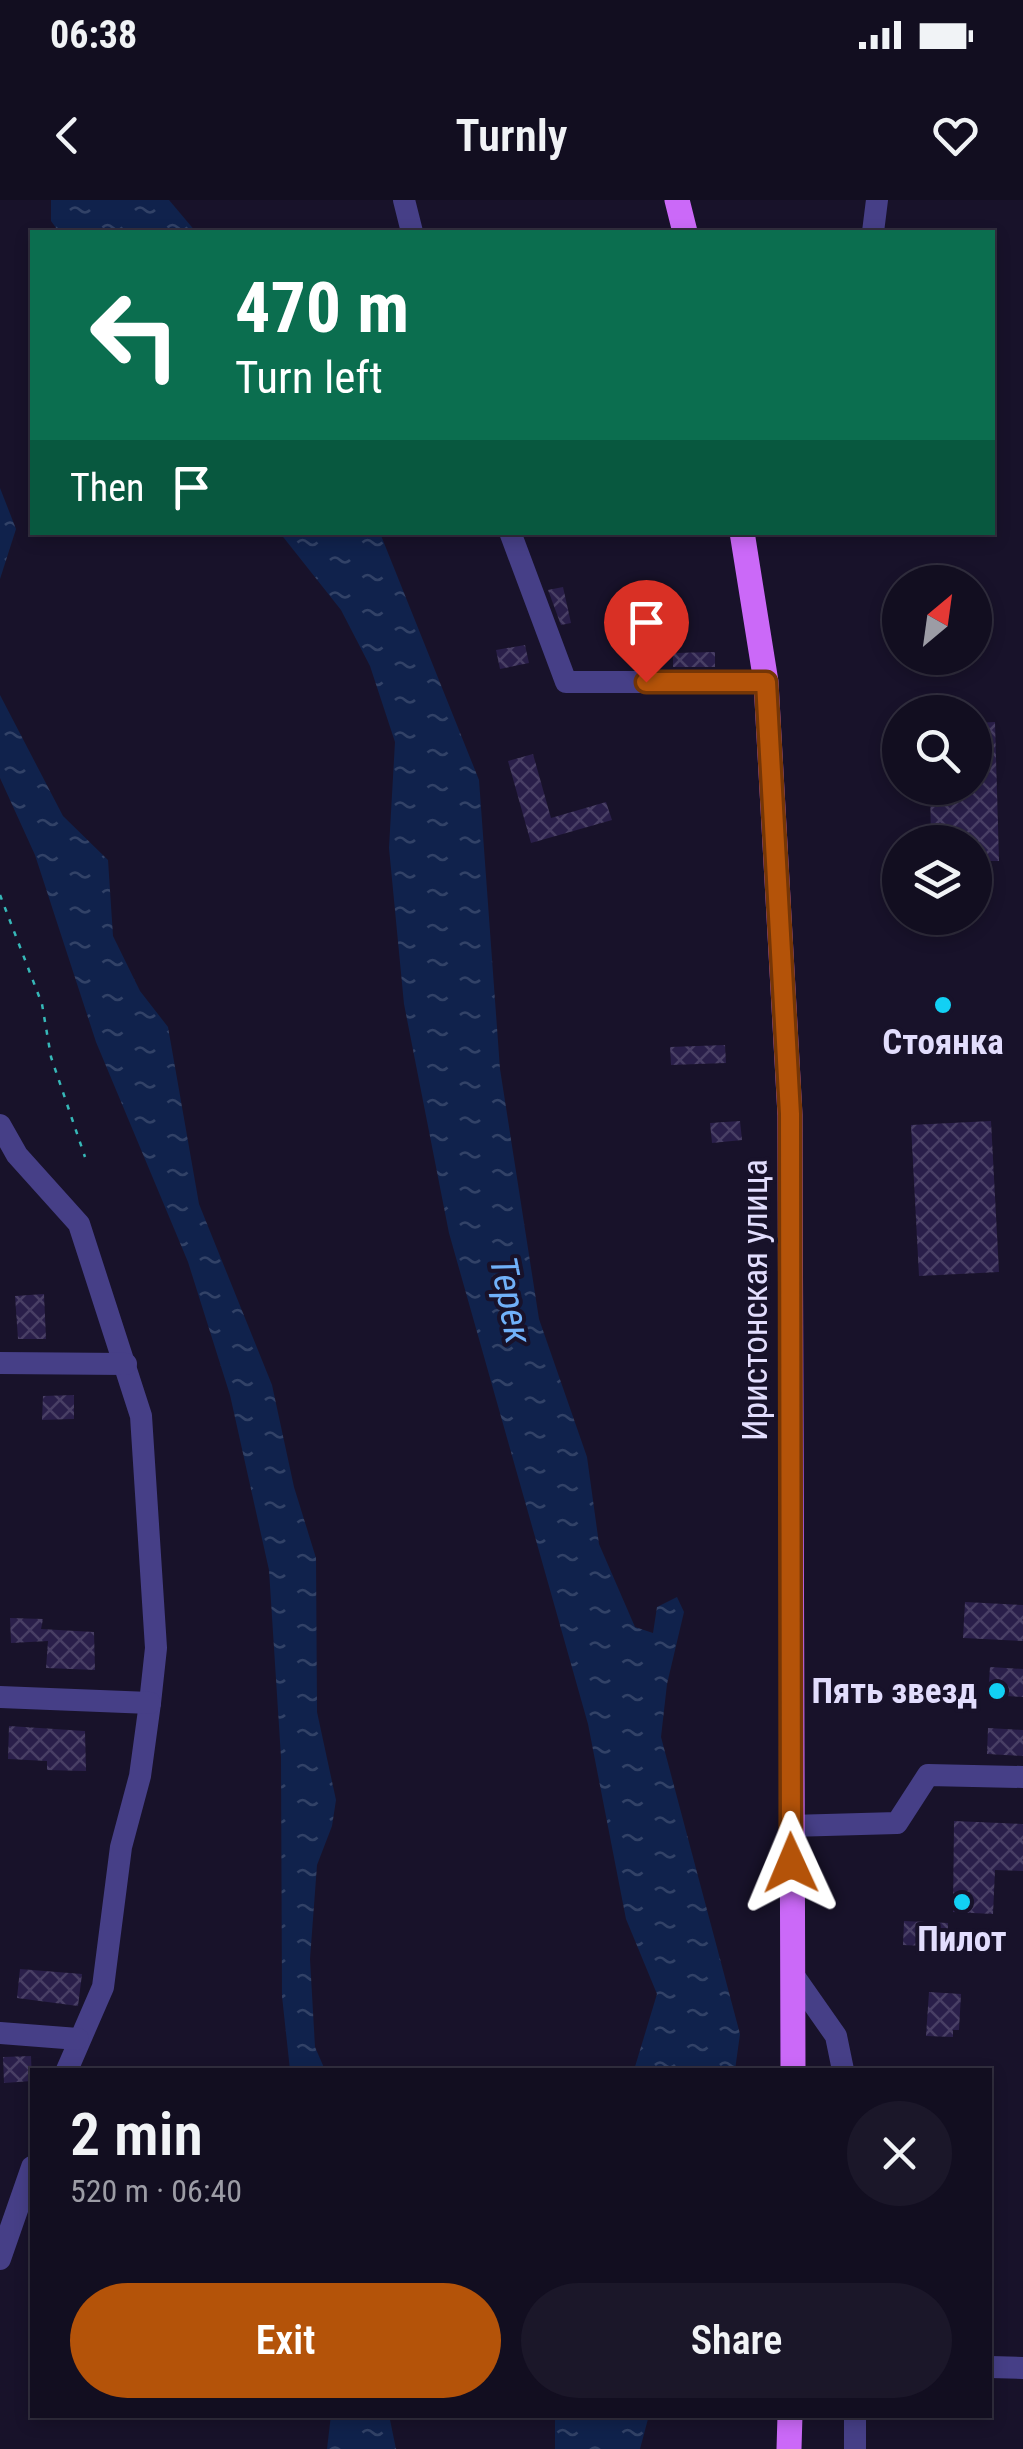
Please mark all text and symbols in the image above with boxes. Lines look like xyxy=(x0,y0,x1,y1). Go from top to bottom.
text: 06:38 xyxy=(50,13,137,57)
icon: back xyxy=(40,108,95,163)
icon: heart xyxy=(928,108,983,163)
text: Turnly xyxy=(455,109,568,162)
text: 470 m xyxy=(235,267,409,349)
icon: left xyxy=(70,270,200,400)
text: Turn left xyxy=(235,351,383,404)
icon: arrive xyxy=(164,460,219,515)
text: Then xyxy=(70,466,144,510)
north arrow xyxy=(882,565,992,675)
map controls xyxy=(882,565,992,935)
pin xyxy=(604,580,689,683)
icon: arrive xyxy=(619,595,674,650)
button: search xyxy=(882,695,992,805)
button: layers xyxy=(882,825,992,935)
marker: Стоянка xyxy=(932,994,954,1016)
place label: Стоянка xyxy=(882,1022,1004,1063)
street label: Иристонская улица xyxy=(735,1159,776,1441)
water label: Терек xyxy=(481,1253,541,1349)
place label: Пять звезд xyxy=(811,1671,977,1712)
marker: Пять звезд xyxy=(986,1680,1008,1702)
position arrow xyxy=(739,1811,843,1915)
marker: Пилот xyxy=(951,1891,973,1913)
place label: Пилот xyxy=(917,1919,1007,1960)
text: 2 min xyxy=(70,2099,203,2170)
button: close xyxy=(847,2101,952,2206)
text: 520 m · 06:40 xyxy=(70,2172,242,2210)
button: Exit xyxy=(70,2283,501,2398)
button: Share xyxy=(521,2283,952,2398)

